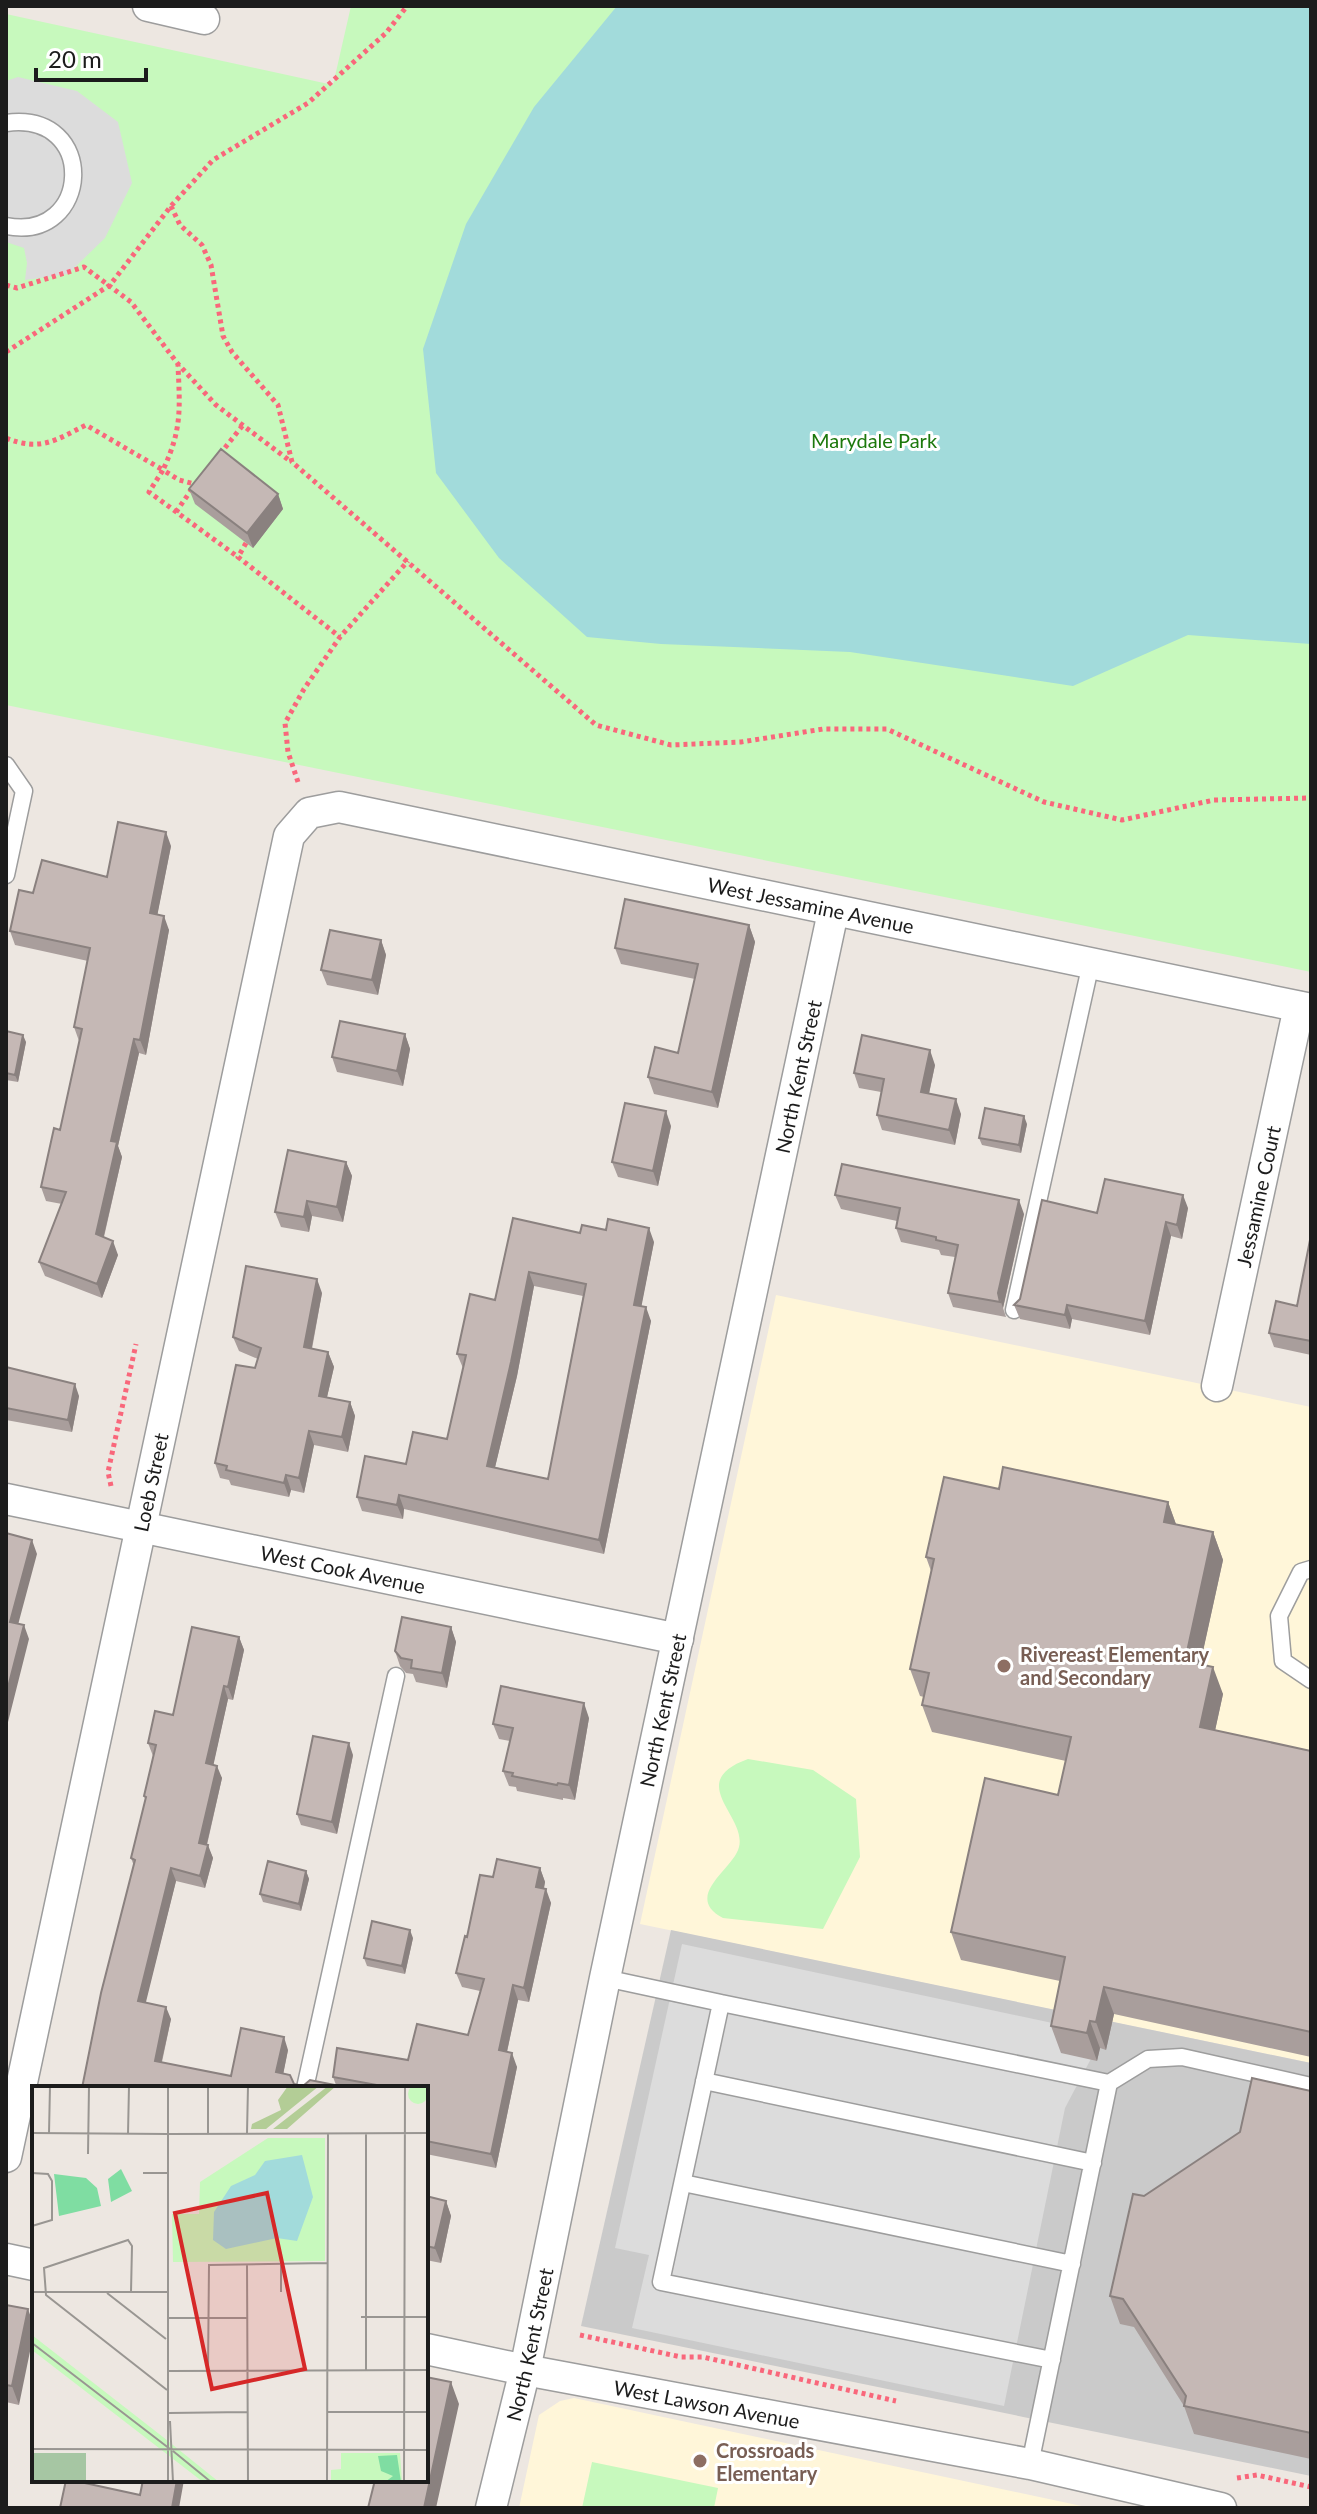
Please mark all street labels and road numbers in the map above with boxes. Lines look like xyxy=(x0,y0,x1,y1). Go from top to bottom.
street label: West Jessamine Avenue xyxy=(706,872,916,938)
street label: North Kent Street xyxy=(770,998,826,1155)
street label: Jessamine Court xyxy=(1231,1123,1285,1269)
street label: Loeb Street xyxy=(128,1431,173,1534)
street label: West Cook Avenue xyxy=(258,1540,427,1598)
street label: North Kent Street xyxy=(634,1631,690,1789)
street label: North Kent Street xyxy=(501,2266,558,2424)
street label: West Lawson Avenue xyxy=(612,2375,802,2433)

